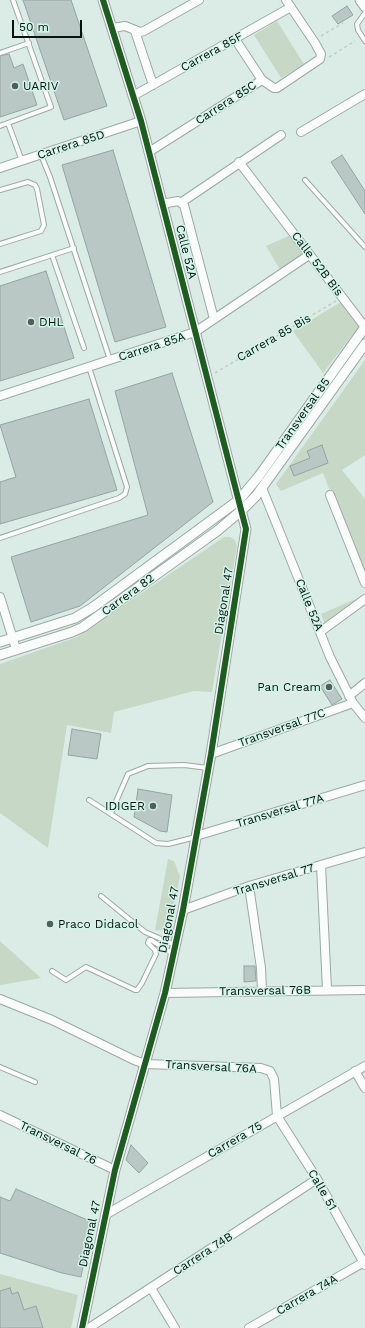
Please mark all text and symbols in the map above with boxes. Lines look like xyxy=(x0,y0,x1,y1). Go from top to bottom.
scale bar xyxy=(14,12,84,38)
text: 50 m xyxy=(19,20,49,34)
street label: Carrera 85F xyxy=(178,29,246,75)
street label: Carrera 85C xyxy=(193,78,259,128)
place label: UARIV xyxy=(23,79,58,93)
marker: UARIV xyxy=(10,81,20,91)
street label: Carrera 85D xyxy=(35,127,107,163)
street label: Calle 52A xyxy=(172,223,200,281)
street label: Calle 52B Bis xyxy=(288,229,346,299)
street label: Carrera 85 Bis xyxy=(234,311,314,365)
place label: DHL xyxy=(39,315,64,329)
marker: DHL xyxy=(26,317,36,327)
street label: Carrera 85A xyxy=(117,329,187,365)
street label: Transversal 85 xyxy=(273,375,333,453)
street label: Diagonal 47 xyxy=(212,566,236,636)
street label: Carrera 82 xyxy=(99,571,157,619)
street label: Calle 52A xyxy=(292,577,326,633)
place label: Pan Cream xyxy=(257,680,321,694)
marker: Pan Cream xyxy=(324,682,334,692)
street label: Transversal 77C xyxy=(236,706,328,750)
street label: Transversal 77A xyxy=(234,791,326,831)
place label: IDIGER xyxy=(105,799,145,813)
marker: IDIGER xyxy=(148,801,158,811)
street label: Transversal 77 xyxy=(232,861,316,899)
street label: Diagonal 47 xyxy=(155,885,183,955)
place label: Praco Didacol xyxy=(58,917,139,931)
marker: Praco Didacol xyxy=(45,919,55,929)
street label: Transversal 76B xyxy=(219,983,311,999)
street label: Transversal 76A xyxy=(165,1057,257,1077)
street label: Transversal 76 xyxy=(17,1118,99,1168)
street label: Carrera 75 xyxy=(205,1119,265,1161)
street label: Calle 51 xyxy=(305,1167,339,1213)
street label: Diagonal 47 xyxy=(76,1199,104,1269)
street label: Carrera 74B xyxy=(170,1229,236,1279)
street label: Carrera 74A xyxy=(274,1272,340,1318)

